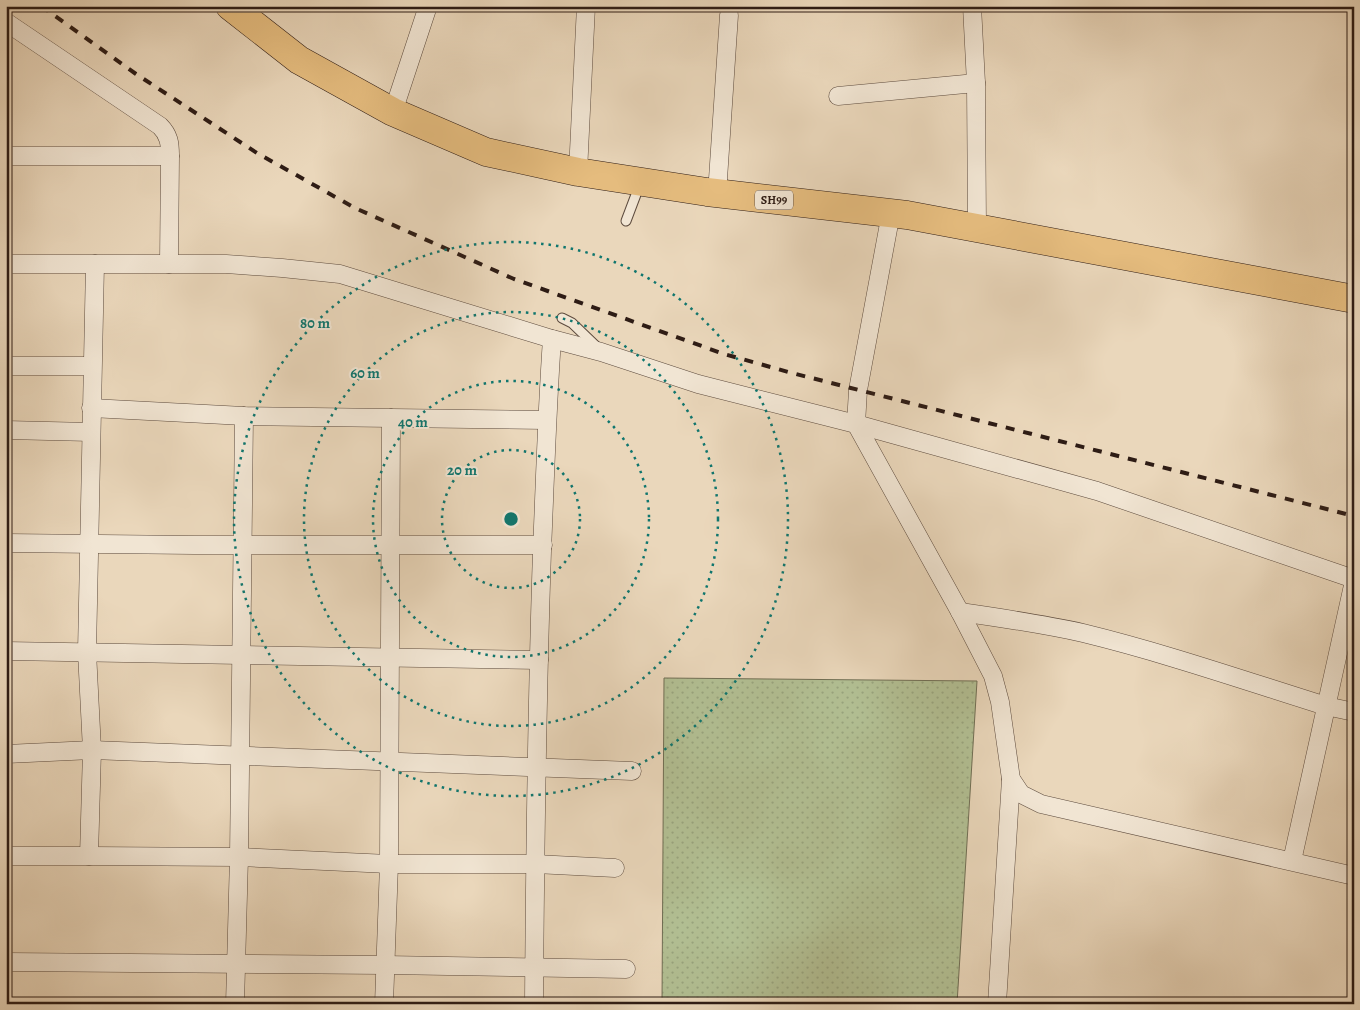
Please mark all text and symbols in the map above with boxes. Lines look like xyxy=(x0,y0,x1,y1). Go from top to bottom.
road number: SH99 xyxy=(755,190,793,210)
text: 80 m xyxy=(300,313,330,333)
text: 60 m xyxy=(350,363,380,383)
text: 40 m xyxy=(398,412,428,432)
text: 20 m xyxy=(447,460,477,480)
centre of rings xyxy=(502,510,520,528)

